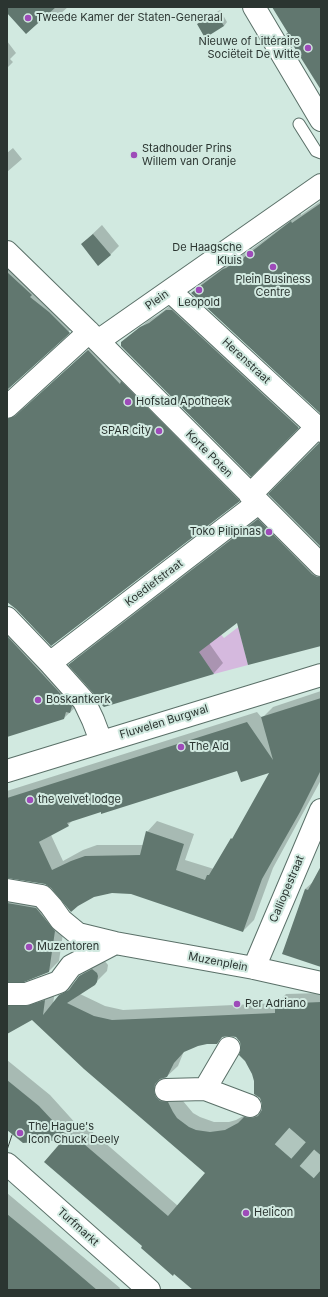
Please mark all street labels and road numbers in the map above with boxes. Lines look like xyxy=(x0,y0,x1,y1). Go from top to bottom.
street label: Plein xyxy=(143,287,171,313)
street label: Herenstraat xyxy=(219,335,273,387)
street label: Korte Poten xyxy=(183,428,235,480)
street label: Koediefstraat xyxy=(122,557,186,609)
street label: Fluwelen Burgwal xyxy=(118,702,210,742)
street label: Calliopestraat xyxy=(267,854,307,924)
street label: Muzenplein xyxy=(187,950,249,974)
street label: Turfmarkt xyxy=(55,1205,101,1249)

